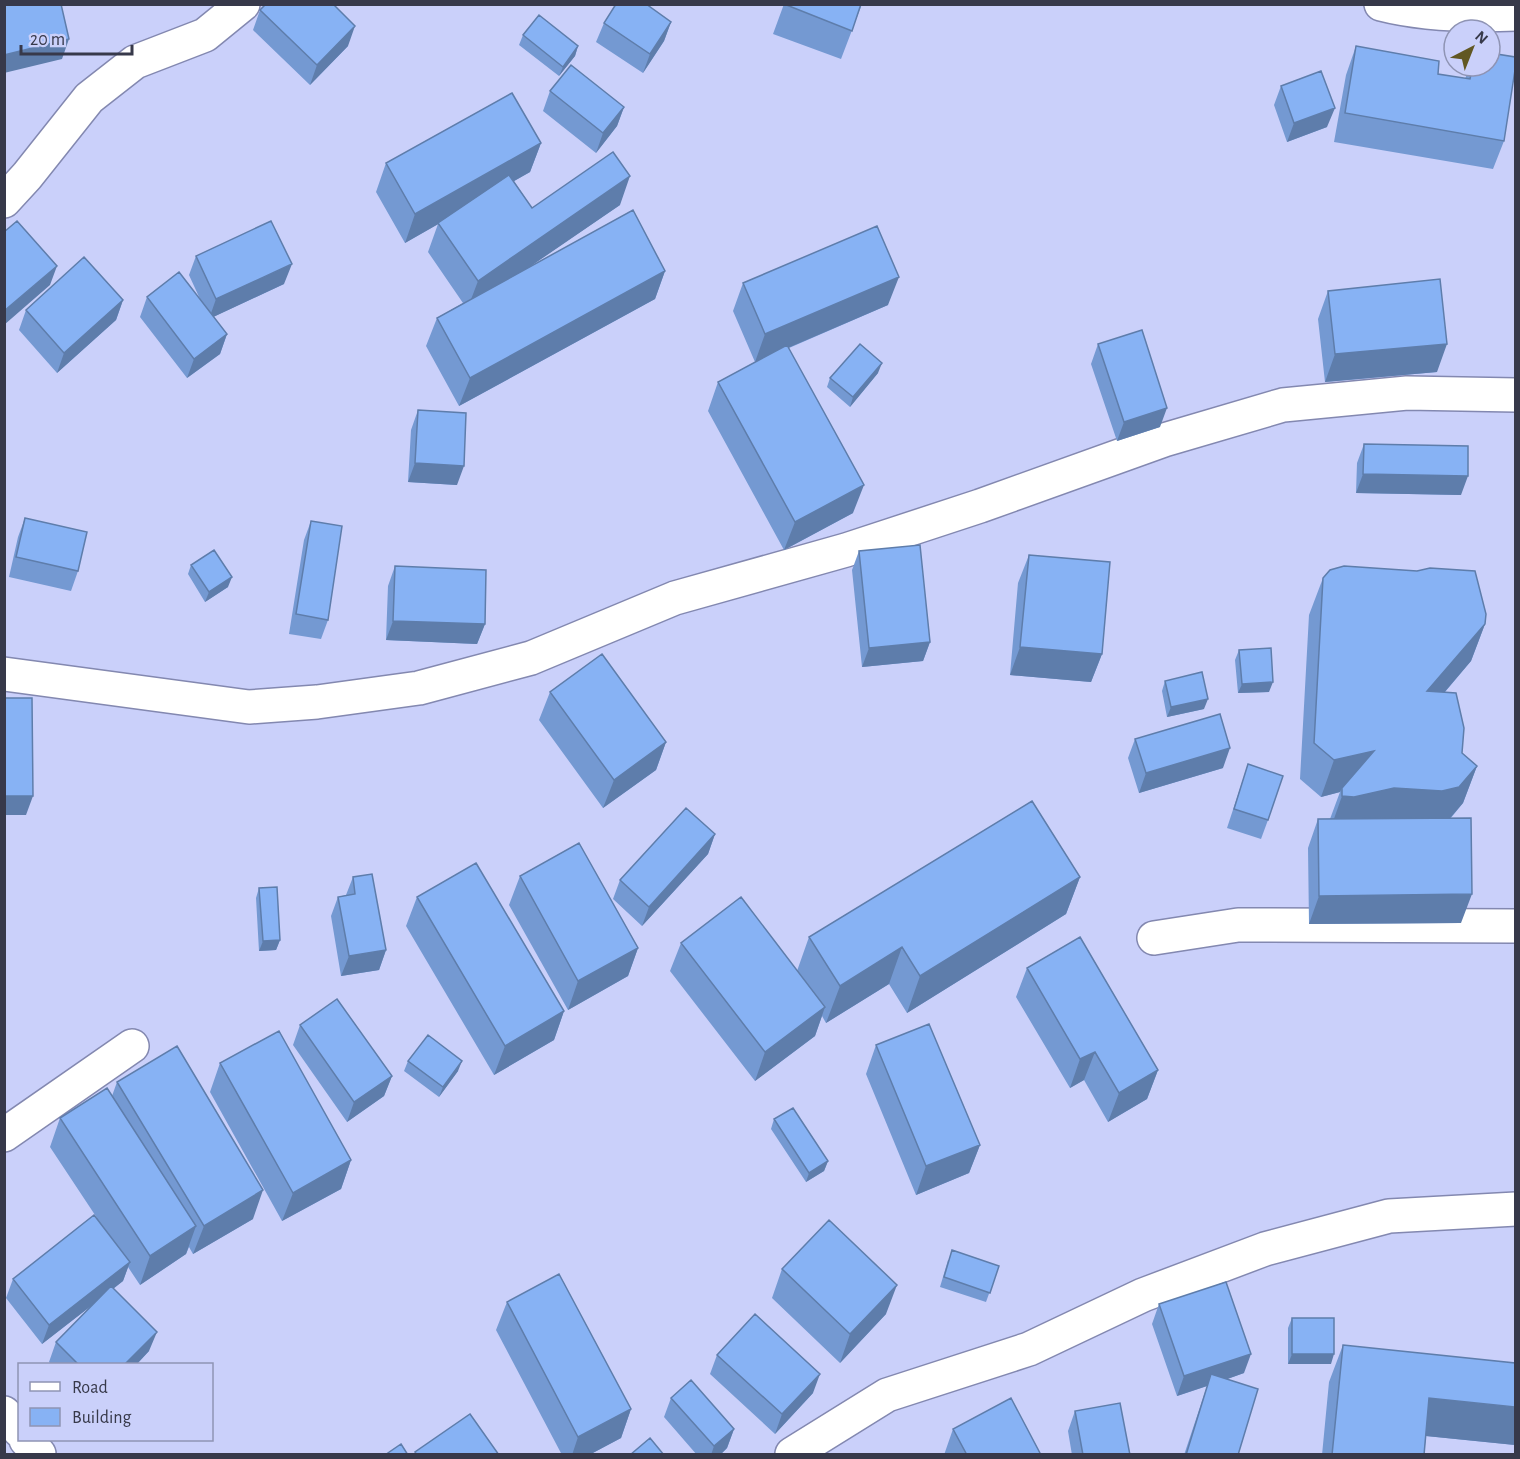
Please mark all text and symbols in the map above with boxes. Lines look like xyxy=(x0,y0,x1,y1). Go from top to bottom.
scale bar xyxy=(21,18,132,56)
north arrow xyxy=(1442,18,1502,78)
text: N xyxy=(1472,28,1491,47)
text: 20 m xyxy=(30,31,65,49)
legend xyxy=(18,1363,213,1441)
text: Road xyxy=(72,1379,108,1397)
text: Building xyxy=(72,1409,132,1427)

